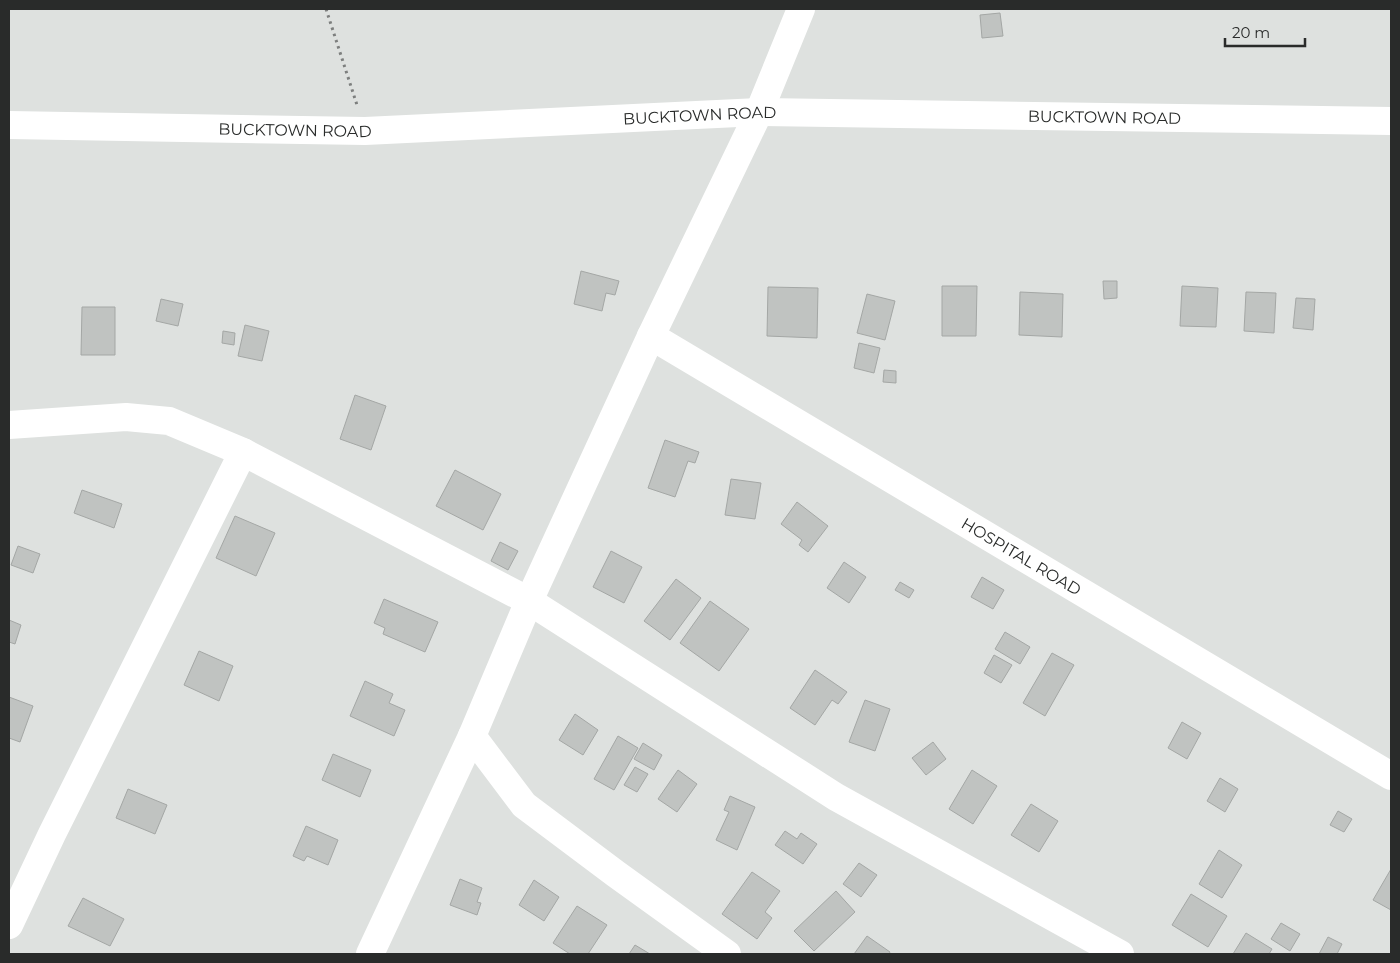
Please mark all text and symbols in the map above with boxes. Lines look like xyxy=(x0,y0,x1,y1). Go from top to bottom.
scale bar xyxy=(1225,15,1305,47)
text: 20 m xyxy=(1232,23,1270,42)
street label: BUCKTOWN ROAD xyxy=(622,103,776,129)
street label: BUCKTOWN ROAD xyxy=(1028,107,1181,128)
street label: BUCKTOWN ROAD xyxy=(218,120,372,141)
street label: HOSPITAL ROAD xyxy=(958,514,1084,600)

